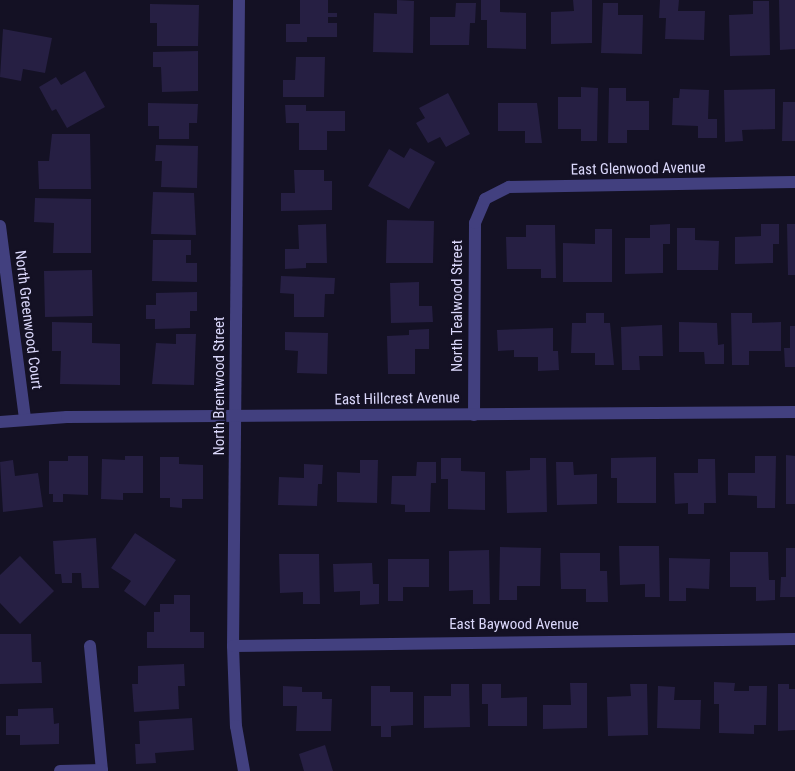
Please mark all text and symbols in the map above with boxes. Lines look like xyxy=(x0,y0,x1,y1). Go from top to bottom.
street label: East Glenwood Avenue xyxy=(570,159,706,179)
street label: North Tealwood Street xyxy=(449,240,467,372)
street label: North Greenwood Court xyxy=(11,249,45,391)
street label: North Brentwood Street xyxy=(211,316,229,456)
street label: East Hillcrest Avenue xyxy=(334,389,460,409)
street label: East Baywood Avenue xyxy=(449,616,579,634)

